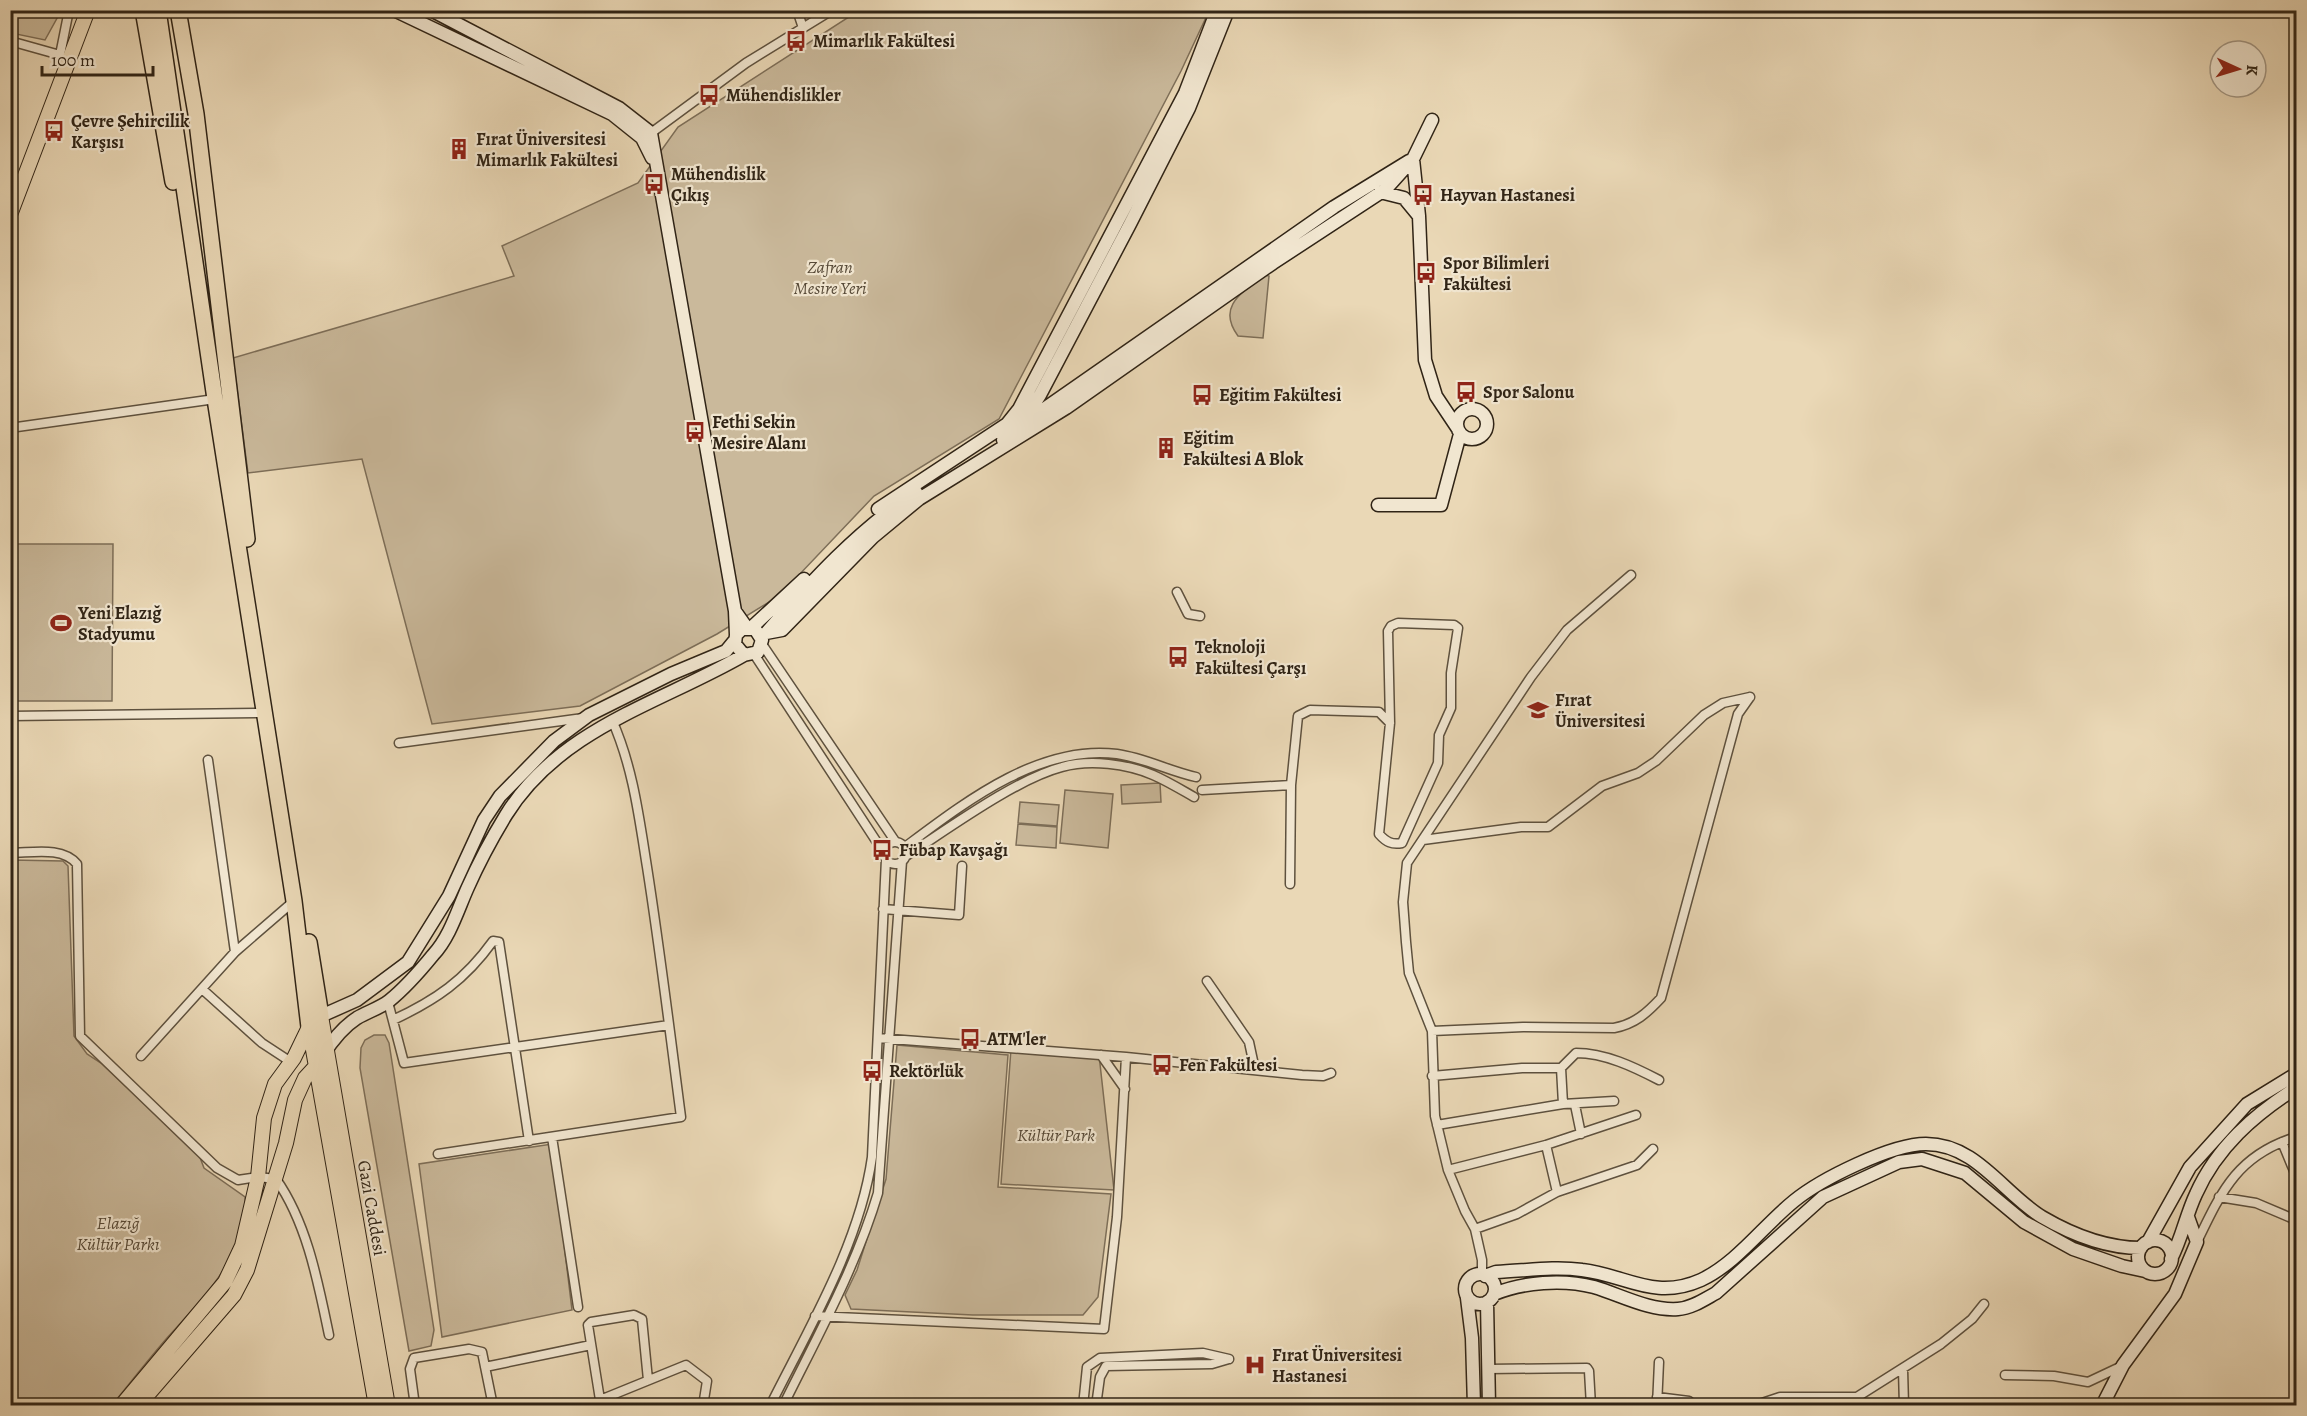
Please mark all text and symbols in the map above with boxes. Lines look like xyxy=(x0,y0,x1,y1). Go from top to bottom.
bus stop icon: Mimarlık Fakültesi xyxy=(784,29,808,53)
place label: Mimarlık Fakültesi xyxy=(813,29,955,53)
scale bar xyxy=(42,39,153,77)
north arrow xyxy=(2208,39,2268,99)
text: 100 m xyxy=(51,48,95,72)
text: K xyxy=(2241,64,2263,76)
bus stop icon: Mühendislikler xyxy=(697,83,721,107)
place label: Mühendislikler xyxy=(726,83,842,107)
place label: Çevre Şehircilik Karşısı xyxy=(71,109,190,154)
bus stop icon: Çevre Şehircilik Karşısı xyxy=(42,119,66,143)
place label: Fırat Üniversitesi Mimarlık Fakültesi xyxy=(476,127,618,172)
building icon: Fırat Üniversitesi Mimarlık Fakültesi xyxy=(447,137,471,161)
place label: Mühendislik Çıkış xyxy=(671,162,766,207)
bus stop icon: Mühendislik Çıkış xyxy=(642,172,666,196)
bus stop icon: Hayvan Hastanesi xyxy=(1411,183,1435,207)
place label: Hayvan Hastanesi xyxy=(1440,183,1575,207)
place label: Spor Bilimleri Fakültesi xyxy=(1443,251,1549,296)
park label: Zafran Mesire Yeri xyxy=(793,255,867,300)
bus stop icon: Spor Bilimleri Fakültesi xyxy=(1414,261,1438,285)
bus stop icon: Spor Salonu xyxy=(1454,380,1478,404)
place label: Spor Salonu xyxy=(1483,380,1574,404)
bus stop icon: Eğitim Fakültesi xyxy=(1190,383,1214,407)
place label: Eğitim Fakültesi xyxy=(1219,383,1341,407)
place label: Fethi Sekin Mesire Alanı xyxy=(712,410,806,455)
bus stop icon: Fethi Sekin Mesire Alanı xyxy=(683,420,707,444)
place label: Eğitim Fakültesi A Blok xyxy=(1183,426,1304,471)
building icon: Eğitim Fakültesi A Blok xyxy=(1154,436,1178,460)
place label: Yeni Elazığ Stadyumu xyxy=(77,601,162,646)
sports icon: Yeni Elazığ Stadyumu xyxy=(49,611,73,635)
place label: Teknoloji Fakültesi Çarşı xyxy=(1195,635,1306,680)
bus stop icon: Teknoloji Fakültesi Çarşı xyxy=(1166,645,1190,669)
place label: Fırat Üniversitesi xyxy=(1555,688,1645,733)
school or university icon: Fırat Üniversitesi xyxy=(1526,698,1550,722)
bus stop icon: Fübap Kavşağı xyxy=(870,838,894,862)
place label: Fübap Kavşağı xyxy=(899,838,1008,862)
bus stop icon: ATM'ler xyxy=(958,1027,982,1051)
place label: ATM'ler xyxy=(986,1027,1047,1051)
bus stop icon: Fen Fakültesi xyxy=(1150,1053,1174,1077)
place label: Fen Fakültesi xyxy=(1179,1053,1278,1077)
bus stop icon: Rektörlük xyxy=(860,1059,884,1083)
place label: Rektörlük xyxy=(889,1059,964,1083)
park label: Kültür Park xyxy=(1017,1123,1095,1147)
street label: Gazi Caddesi xyxy=(352,1158,392,1258)
park label: Elazığ Kültür Parkı xyxy=(77,1211,160,1256)
place label: Fırat Üniversitesi Hastanesi xyxy=(1272,1343,1402,1388)
hospital icon: Fırat Üniversitesi Hastanesi xyxy=(1243,1353,1267,1377)

